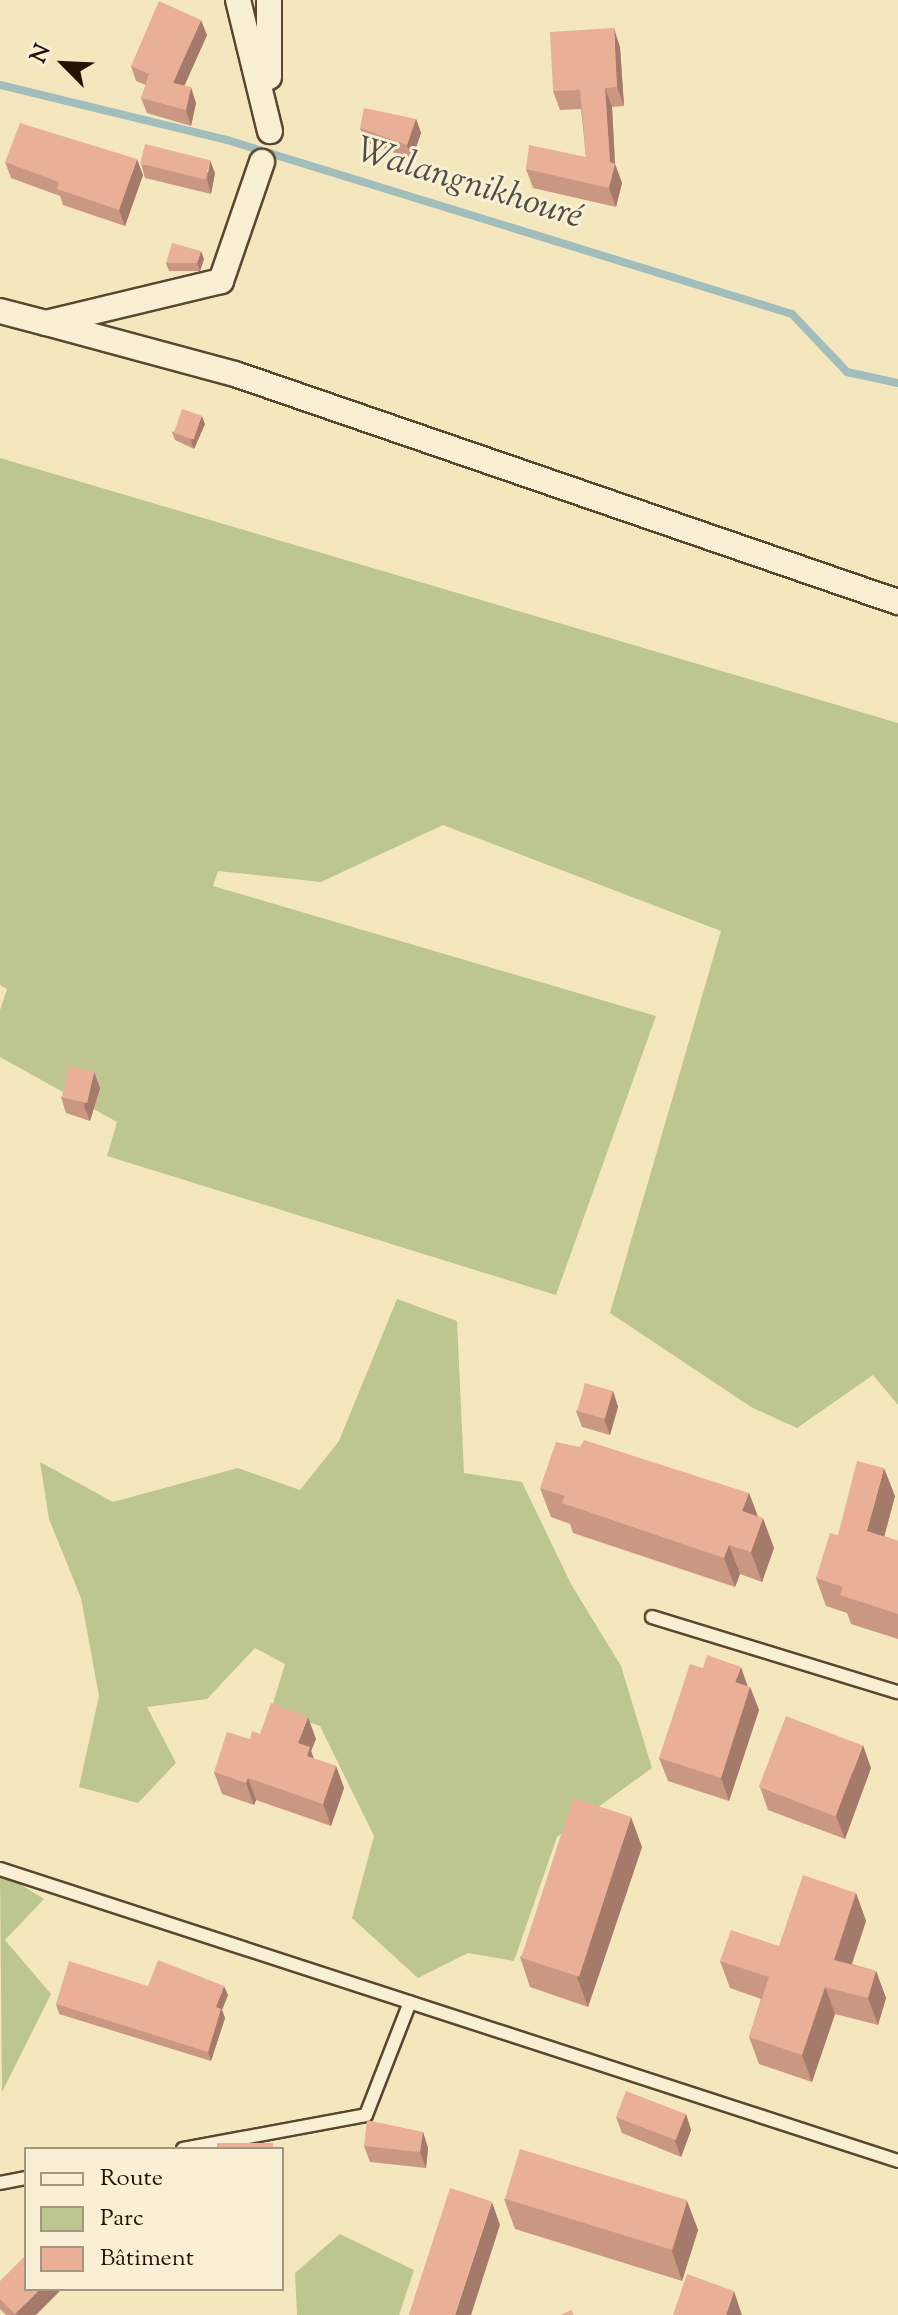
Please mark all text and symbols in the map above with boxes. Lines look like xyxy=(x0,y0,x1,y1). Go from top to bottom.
north arrow xyxy=(24,24,104,104)
text: N xyxy=(24,40,60,69)
water label: Walangnikhouré xyxy=(350,130,588,240)
legend xyxy=(24,2147,284,2291)
text: Route xyxy=(100,2162,163,2196)
text: Parc xyxy=(100,2202,144,2236)
text: Bâtiment xyxy=(100,2242,194,2276)

